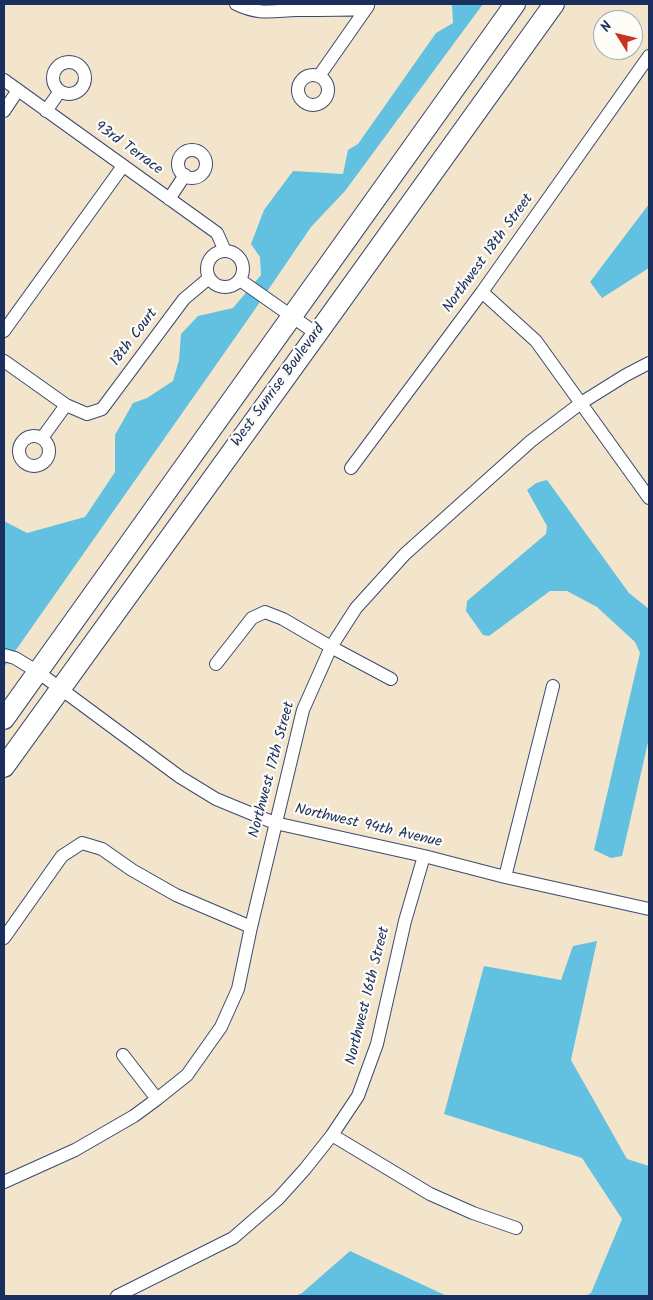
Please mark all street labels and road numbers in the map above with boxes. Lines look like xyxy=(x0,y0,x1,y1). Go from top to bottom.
street label: 93rd Terrace xyxy=(91,118,165,180)
street label: Northwest 18th Street xyxy=(440,191,538,317)
street label: 18th Court xyxy=(108,306,162,370)
street label: West Sunrise Boulevard xyxy=(228,321,330,451)
street label: Northwest 17th Street xyxy=(246,700,300,840)
street label: Northwest 94th Avenue xyxy=(293,801,443,853)
street label: Northwest 16th Street xyxy=(343,925,395,1067)

